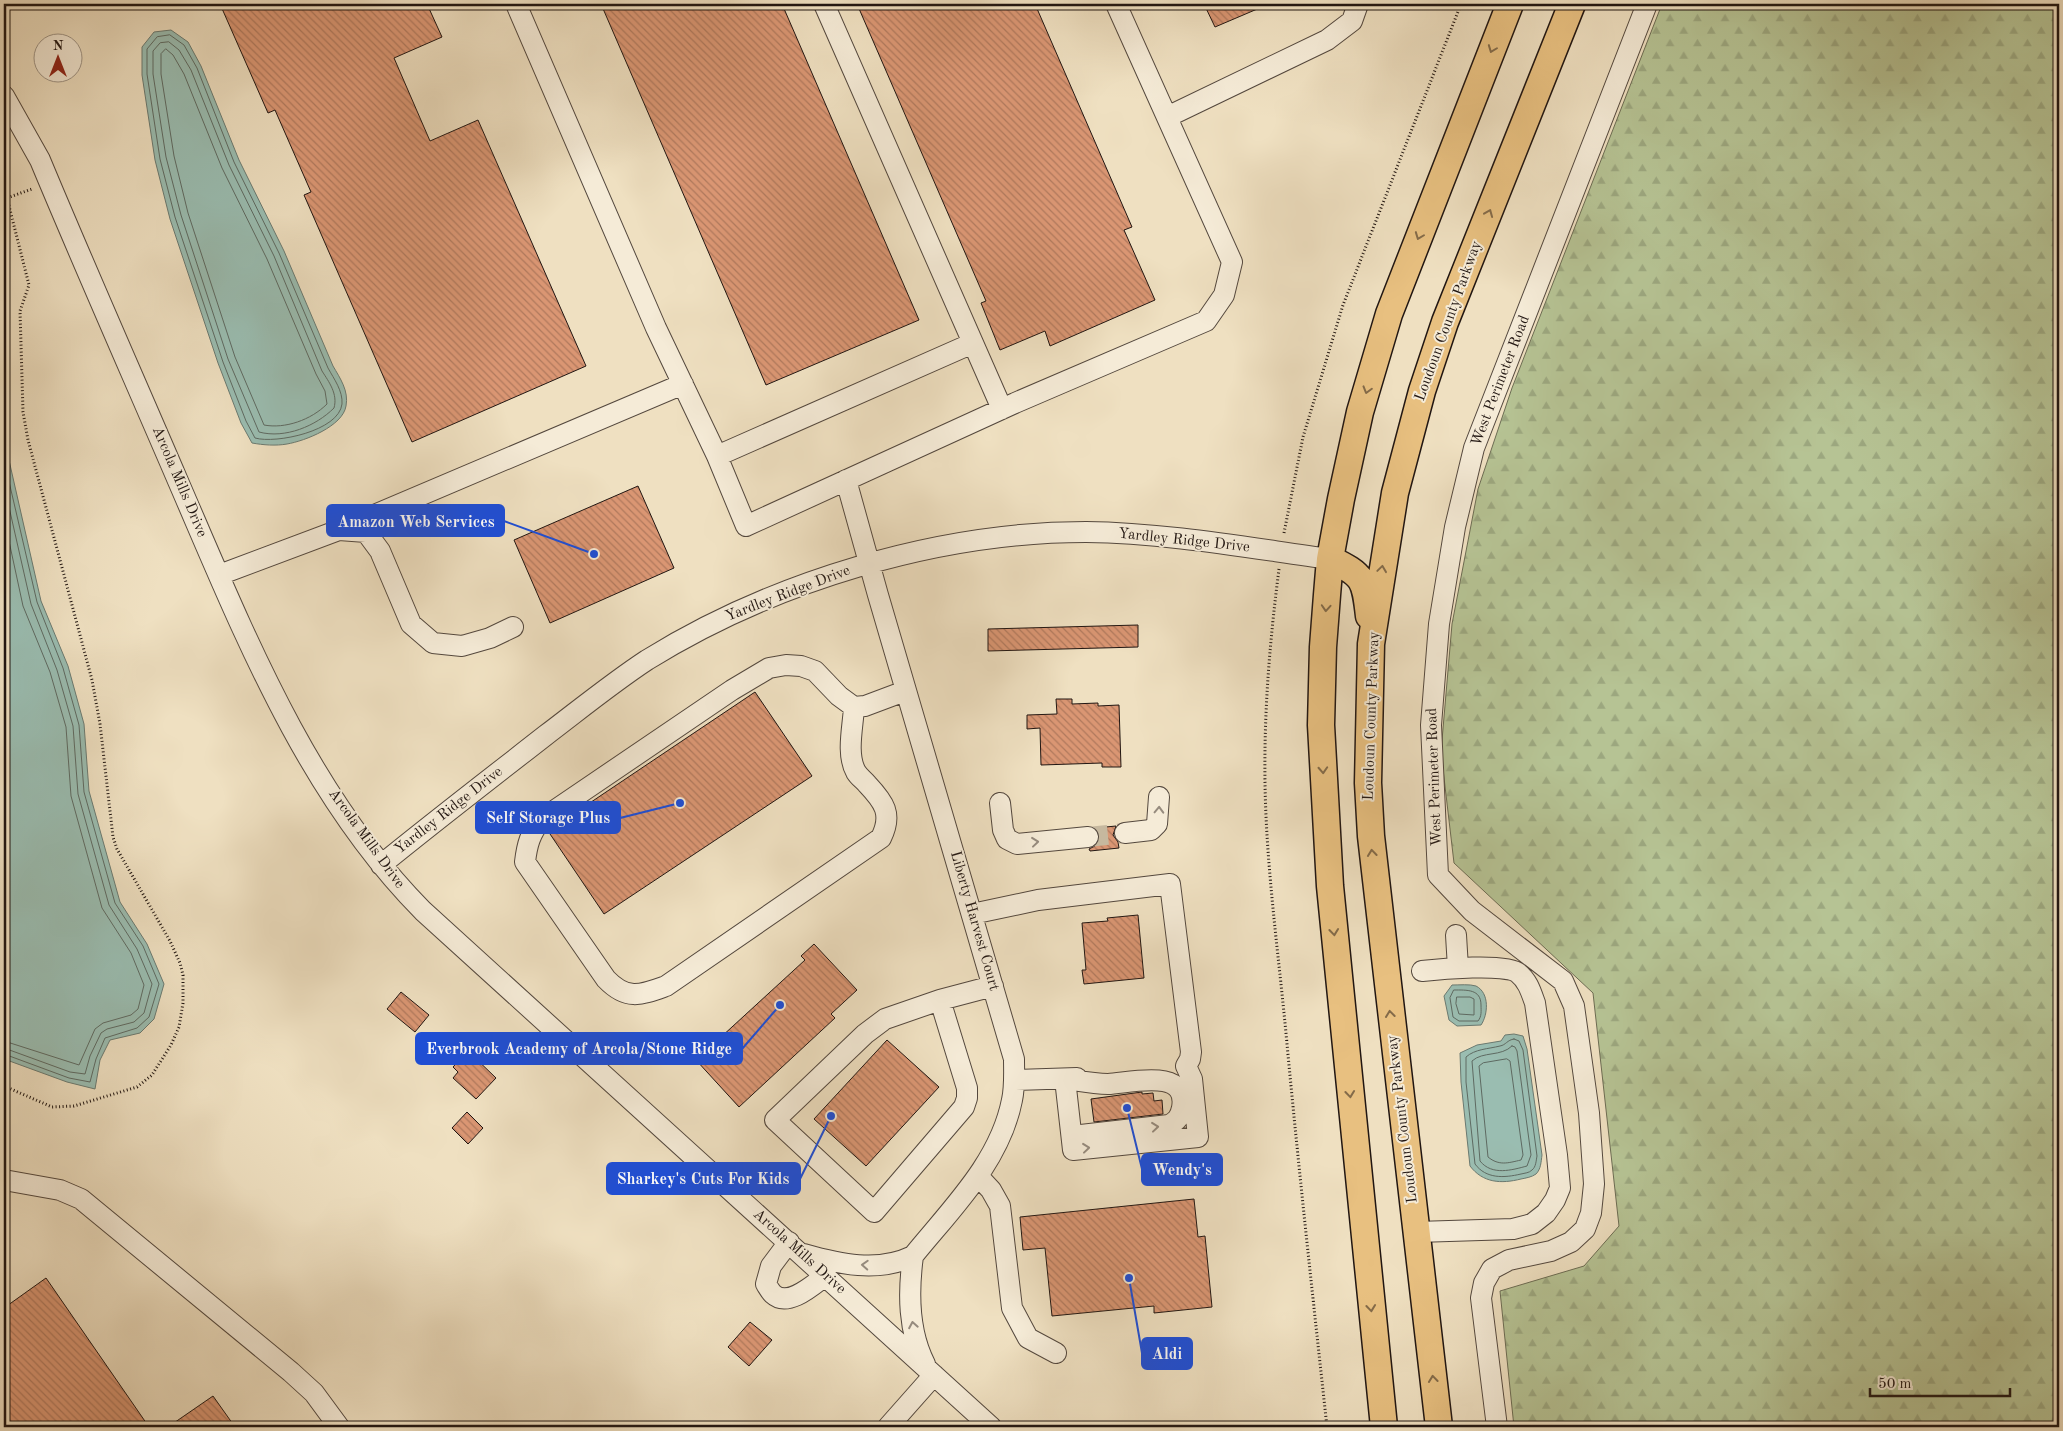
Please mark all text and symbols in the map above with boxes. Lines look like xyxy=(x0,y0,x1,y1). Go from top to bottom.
north arrow xyxy=(32,32,82,82)
text: N xyxy=(53,39,64,53)
one-way arrow xyxy=(1488,44,1499,53)
one-way arrow xyxy=(1483,209,1493,218)
one-way arrow xyxy=(1415,231,1426,240)
street label: Loudoun County Parkway xyxy=(1413,239,1485,403)
street label: West Perimeter Road xyxy=(1469,313,1533,448)
one-way arrow xyxy=(1362,385,1372,393)
street label: Arcola Mills Drive xyxy=(149,424,209,540)
callout: Amazon Web Services xyxy=(327,505,504,536)
text: Amazon Web Services xyxy=(337,515,495,531)
street label: Yardley Ridge Drive xyxy=(1117,527,1251,555)
street label: Yardley Ridge Drive xyxy=(724,563,853,625)
one-way arrow xyxy=(1376,564,1387,572)
one-way arrow xyxy=(1320,604,1331,612)
street label: Loudoun County Parkway xyxy=(1362,631,1382,801)
street label: West Perimeter Road xyxy=(1425,707,1445,847)
street label: Yardley Ridge Drive xyxy=(392,764,506,858)
one-way arrow xyxy=(1318,767,1328,775)
street label: Arcola Mills Drive xyxy=(325,787,407,892)
callout: Self Storage Plus xyxy=(476,802,620,833)
one-way arrow xyxy=(1154,806,1164,814)
text: Self Storage Plus xyxy=(486,811,610,827)
one-way arrow xyxy=(1032,837,1040,848)
one-way arrow xyxy=(1367,848,1378,856)
street label: Liberty Harvest Court xyxy=(947,849,1001,993)
one-way arrow xyxy=(1328,929,1339,937)
one-way arrow xyxy=(1385,1010,1396,1018)
callout: Everbrook Academy of Arcola/Stone Ridge xyxy=(416,1033,742,1064)
street label: Loudoun County Parkway xyxy=(1385,1034,1421,1204)
text: Everbrook Academy of Arcola/Stone Ridge xyxy=(426,1042,732,1058)
one-way arrow xyxy=(1344,1090,1355,1098)
one-way arrow xyxy=(1151,1122,1159,1133)
one-way arrow xyxy=(1082,1143,1090,1154)
callout: Wendy's xyxy=(1142,1154,1222,1185)
callout: Sharkey's Cuts For Kids xyxy=(607,1163,800,1194)
text: Wendy's xyxy=(1152,1163,1212,1179)
text: Sharkey's Cuts For Kids xyxy=(617,1172,789,1188)
street label: Arcola Mills Drive xyxy=(750,1207,848,1297)
one-way arrow xyxy=(861,1260,869,1271)
one-way arrow xyxy=(1366,1304,1377,1312)
one-way arrow xyxy=(908,1320,918,1329)
callout: Aldi xyxy=(1142,1338,1192,1369)
text: Aldi xyxy=(1152,1347,1182,1363)
scale bar xyxy=(1870,1366,2010,1398)
one-way arrow xyxy=(1428,1374,1439,1382)
text: 50 m xyxy=(1878,1377,1912,1392)

